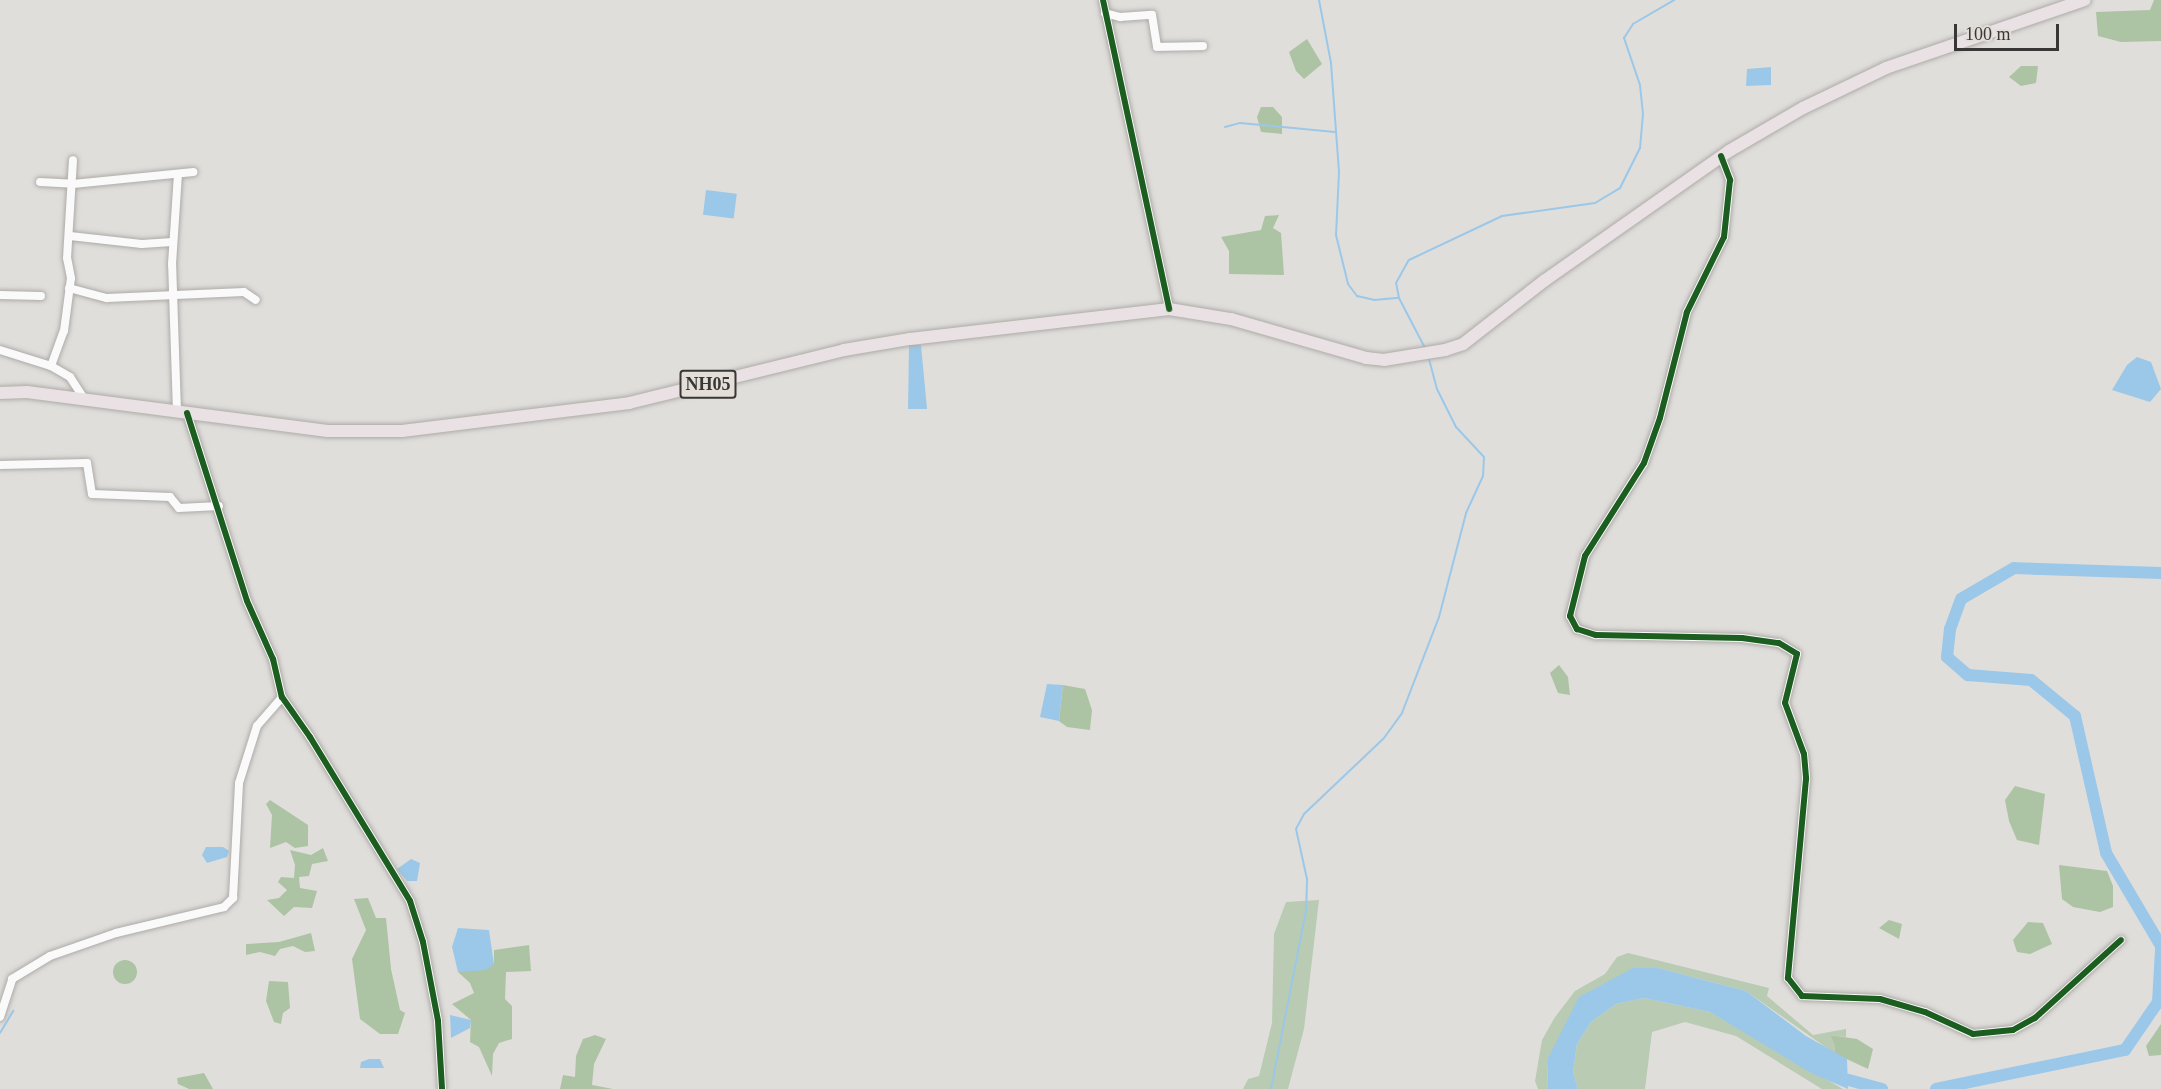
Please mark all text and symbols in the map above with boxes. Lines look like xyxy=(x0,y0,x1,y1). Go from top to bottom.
scale bar xyxy=(1957,12,2062,50)
text: 100 m xyxy=(1965,24,2011,44)
road number: NH05 xyxy=(680,369,736,399)

